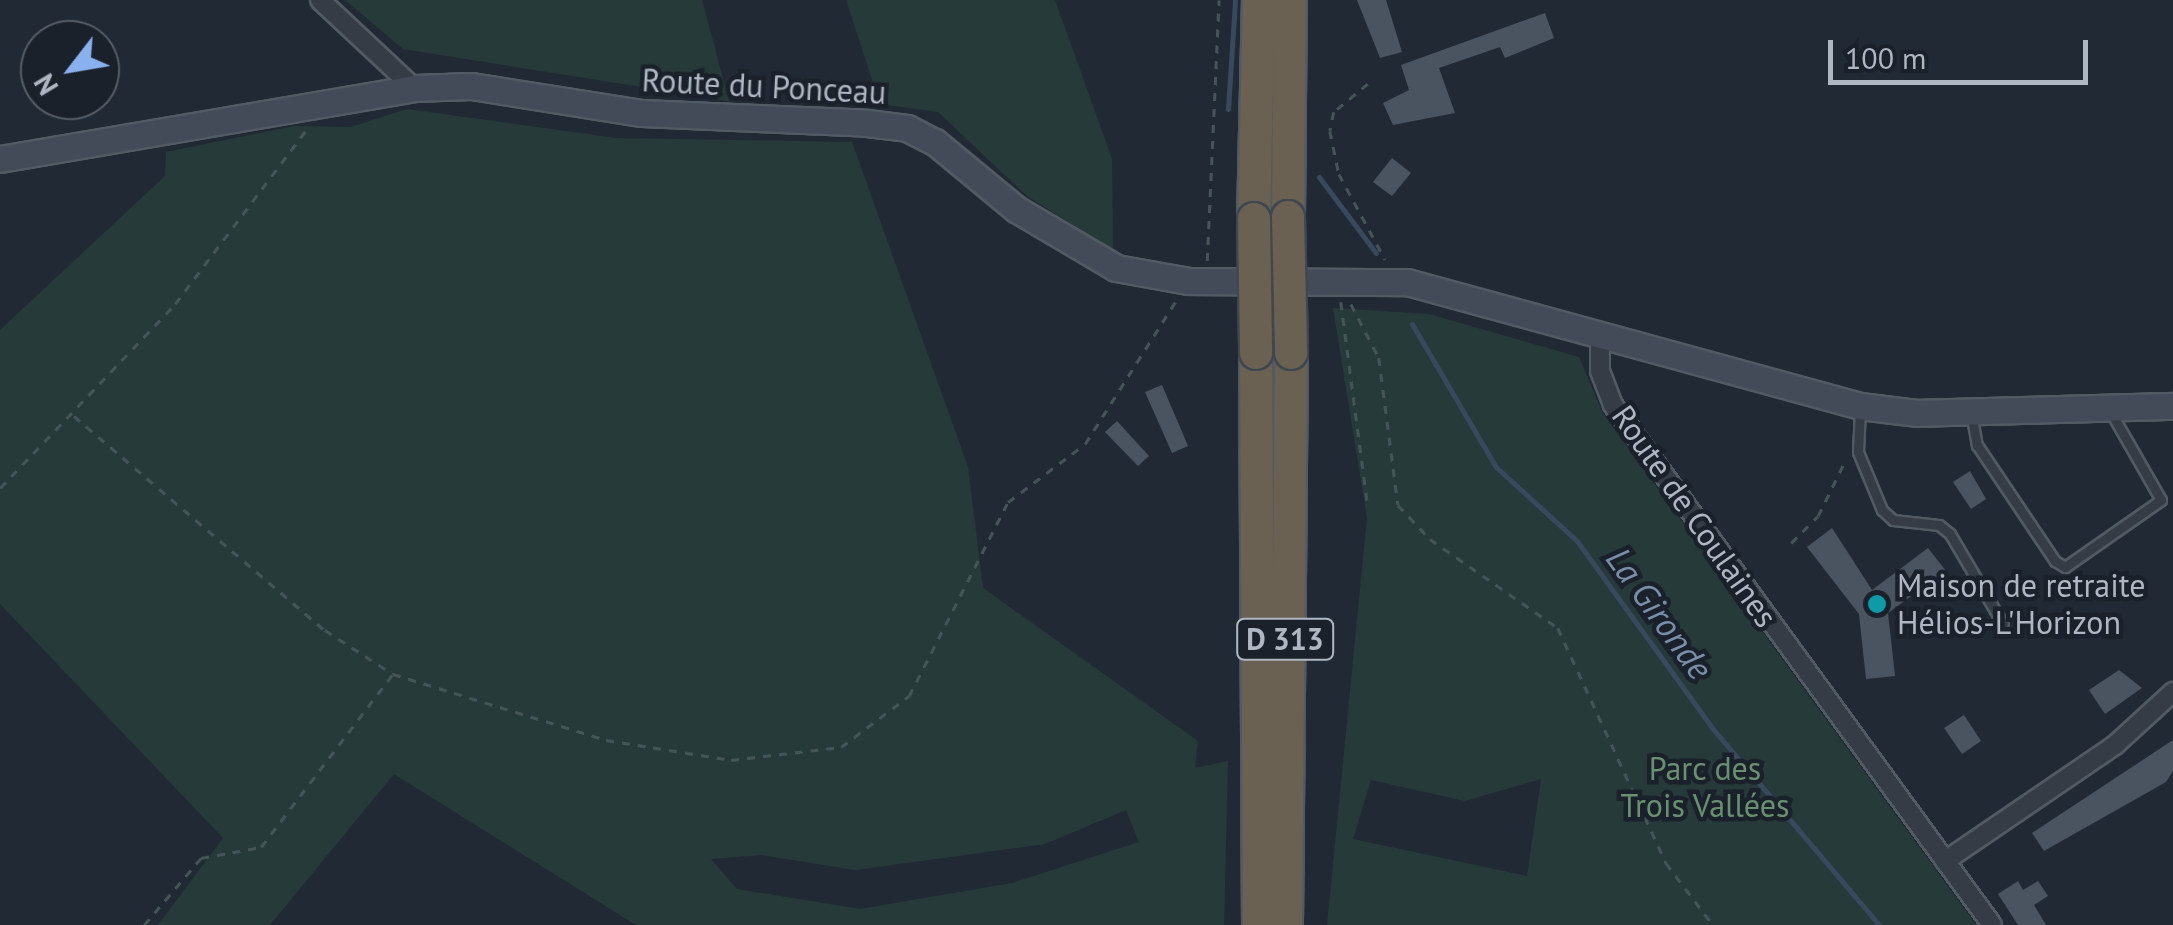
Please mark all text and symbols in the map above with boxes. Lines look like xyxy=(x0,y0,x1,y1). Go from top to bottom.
north arrow xyxy=(20,20,120,120)
scale bar xyxy=(1833,20,2093,82)
text: 100 m xyxy=(1845,38,1926,77)
street label: Route du Ponceau xyxy=(641,60,887,112)
text: N xyxy=(25,67,66,102)
street label: Route de Coulaines xyxy=(1604,398,1786,634)
water label: La Gironde xyxy=(1598,539,1722,687)
place label: Maison de retraite Hélios-L'Horizon xyxy=(1897,567,2146,642)
marker: Maison de retraite Hélios-L'Horizon xyxy=(1866,593,1888,615)
road number: D 313 xyxy=(1235,614,1335,664)
park label: Parc des Trois Vallées xyxy=(1620,750,1790,825)

